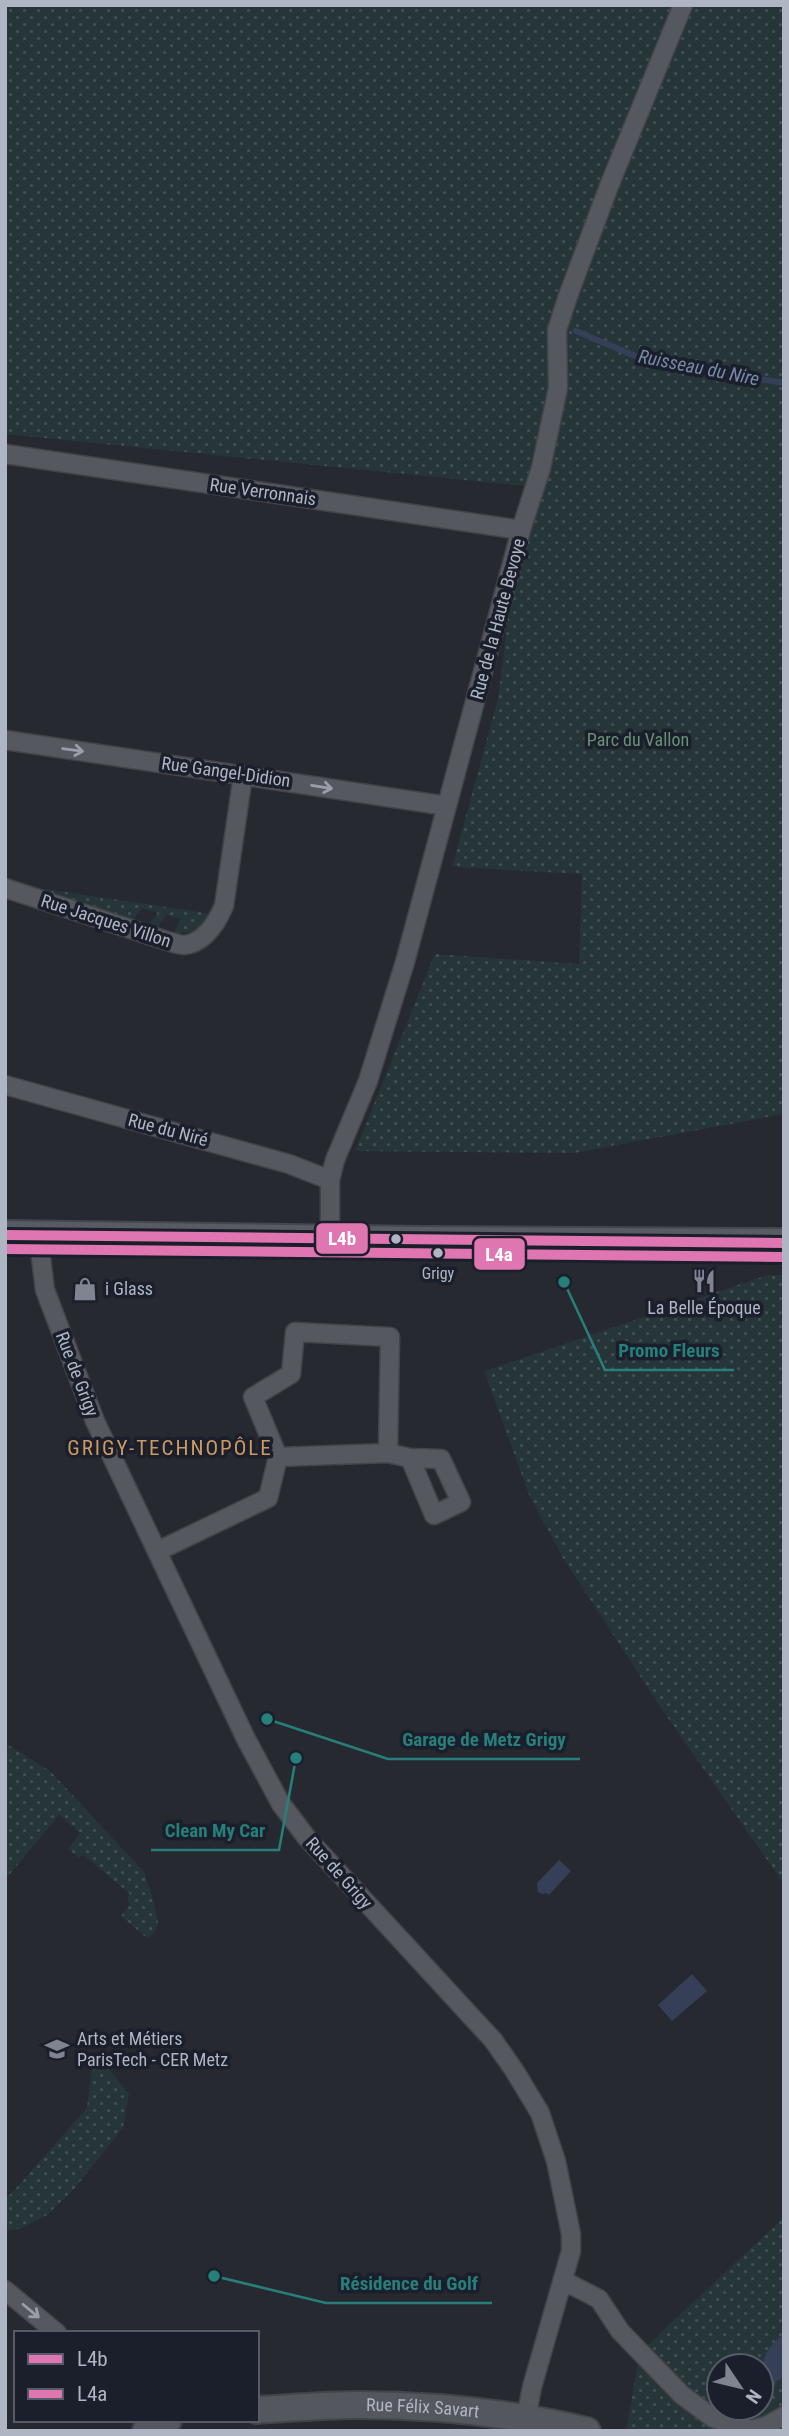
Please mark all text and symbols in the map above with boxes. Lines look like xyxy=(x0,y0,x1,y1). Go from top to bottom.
water label: Ruisseau du Nire xyxy=(637,345,761,390)
street label: Rue Verronnais xyxy=(209,474,318,509)
street label: Rue de la Haute Bevoye xyxy=(466,536,529,702)
park label: Parc du Vallon xyxy=(587,729,689,750)
one-way arrow xyxy=(61,744,84,757)
street label: Rue Gangel-Didion xyxy=(160,752,292,791)
one-way arrow xyxy=(310,781,333,794)
street label: Rue Jacques Villon xyxy=(39,890,174,951)
street label: Rue du Niré xyxy=(126,1109,210,1150)
line badge: L4b xyxy=(315,1222,369,1255)
text: L4b xyxy=(328,1227,356,1250)
unlabelled marker xyxy=(389,1232,403,1246)
line badge: L4a xyxy=(473,1237,526,1271)
text: L4a xyxy=(485,1243,513,1266)
marker: Grigy xyxy=(431,1246,445,1260)
place label: Grigy xyxy=(422,1264,455,1283)
restaurant icon: La Belle Époque xyxy=(690,1267,718,1295)
shop icon: i Glass xyxy=(71,1275,99,1303)
place label: i Glass xyxy=(105,1278,153,1299)
place label: La Belle Époque xyxy=(647,1297,761,1318)
street label: Rue de Grigy xyxy=(52,1329,103,1420)
callout: Promo Fleurs xyxy=(605,1330,734,1370)
text: Promo Fleurs xyxy=(618,1339,720,1362)
district label: GRIGY-TECHNOPÔLE xyxy=(67,1436,273,1460)
callout: Garage de Metz Grigy xyxy=(388,1719,580,1759)
text: Garage de Metz Grigy xyxy=(402,1728,566,1751)
callout: Clean My Car xyxy=(151,1810,279,1850)
text: Clean My Car xyxy=(165,1819,265,1842)
street label: Rue de Grigy xyxy=(302,1833,377,1913)
place label: Arts et Métiers ParisTech - CER Metz xyxy=(77,2028,228,2070)
school or university icon: Arts et Métiers ParisTech - CER Metz xyxy=(43,2035,71,2063)
callout: Résidence du Golf xyxy=(326,2263,492,2303)
text: Résidence du Golf xyxy=(340,2272,479,2295)
one-way arrow xyxy=(22,2303,40,2319)
legend xyxy=(14,2331,259,2422)
text: L4b xyxy=(77,2347,108,2371)
north arrow xyxy=(705,2352,775,2422)
text: L4a xyxy=(77,2382,107,2406)
text: N xyxy=(741,2385,766,2408)
street label: Rue Félix Savart xyxy=(366,2394,481,2422)

